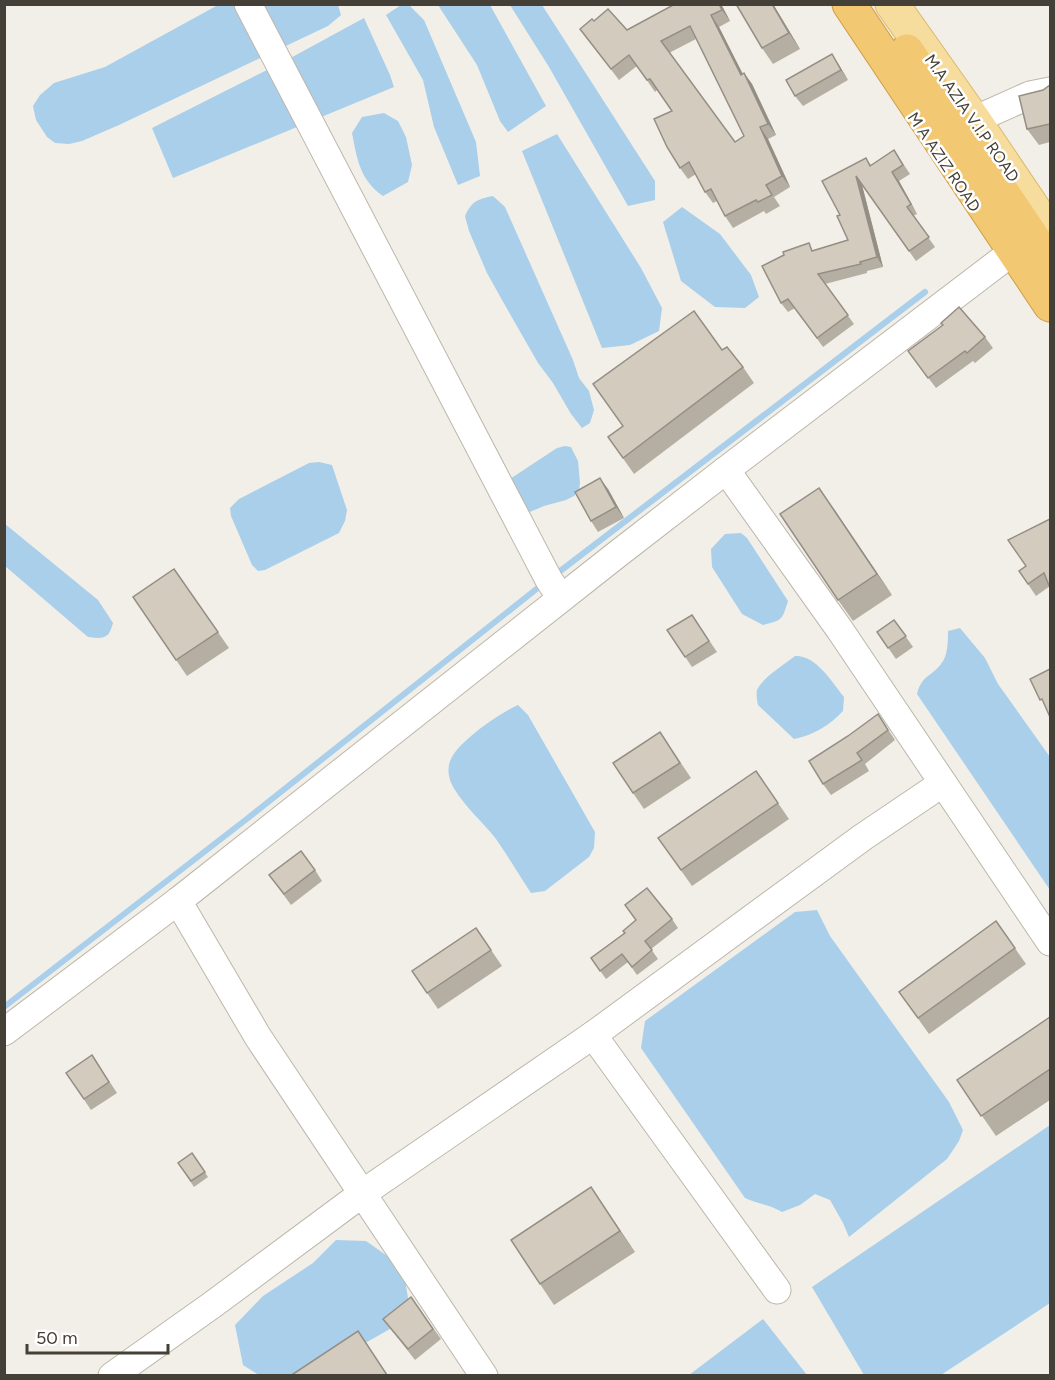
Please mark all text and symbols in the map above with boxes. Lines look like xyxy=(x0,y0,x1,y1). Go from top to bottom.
street label: M.A AZIA V.I.P ROAD xyxy=(921,51,1023,185)
street label: M A AZIZ ROAD xyxy=(904,109,984,215)
scale bar xyxy=(27,1317,168,1355)
text: 50 m xyxy=(36,1327,78,1349)

